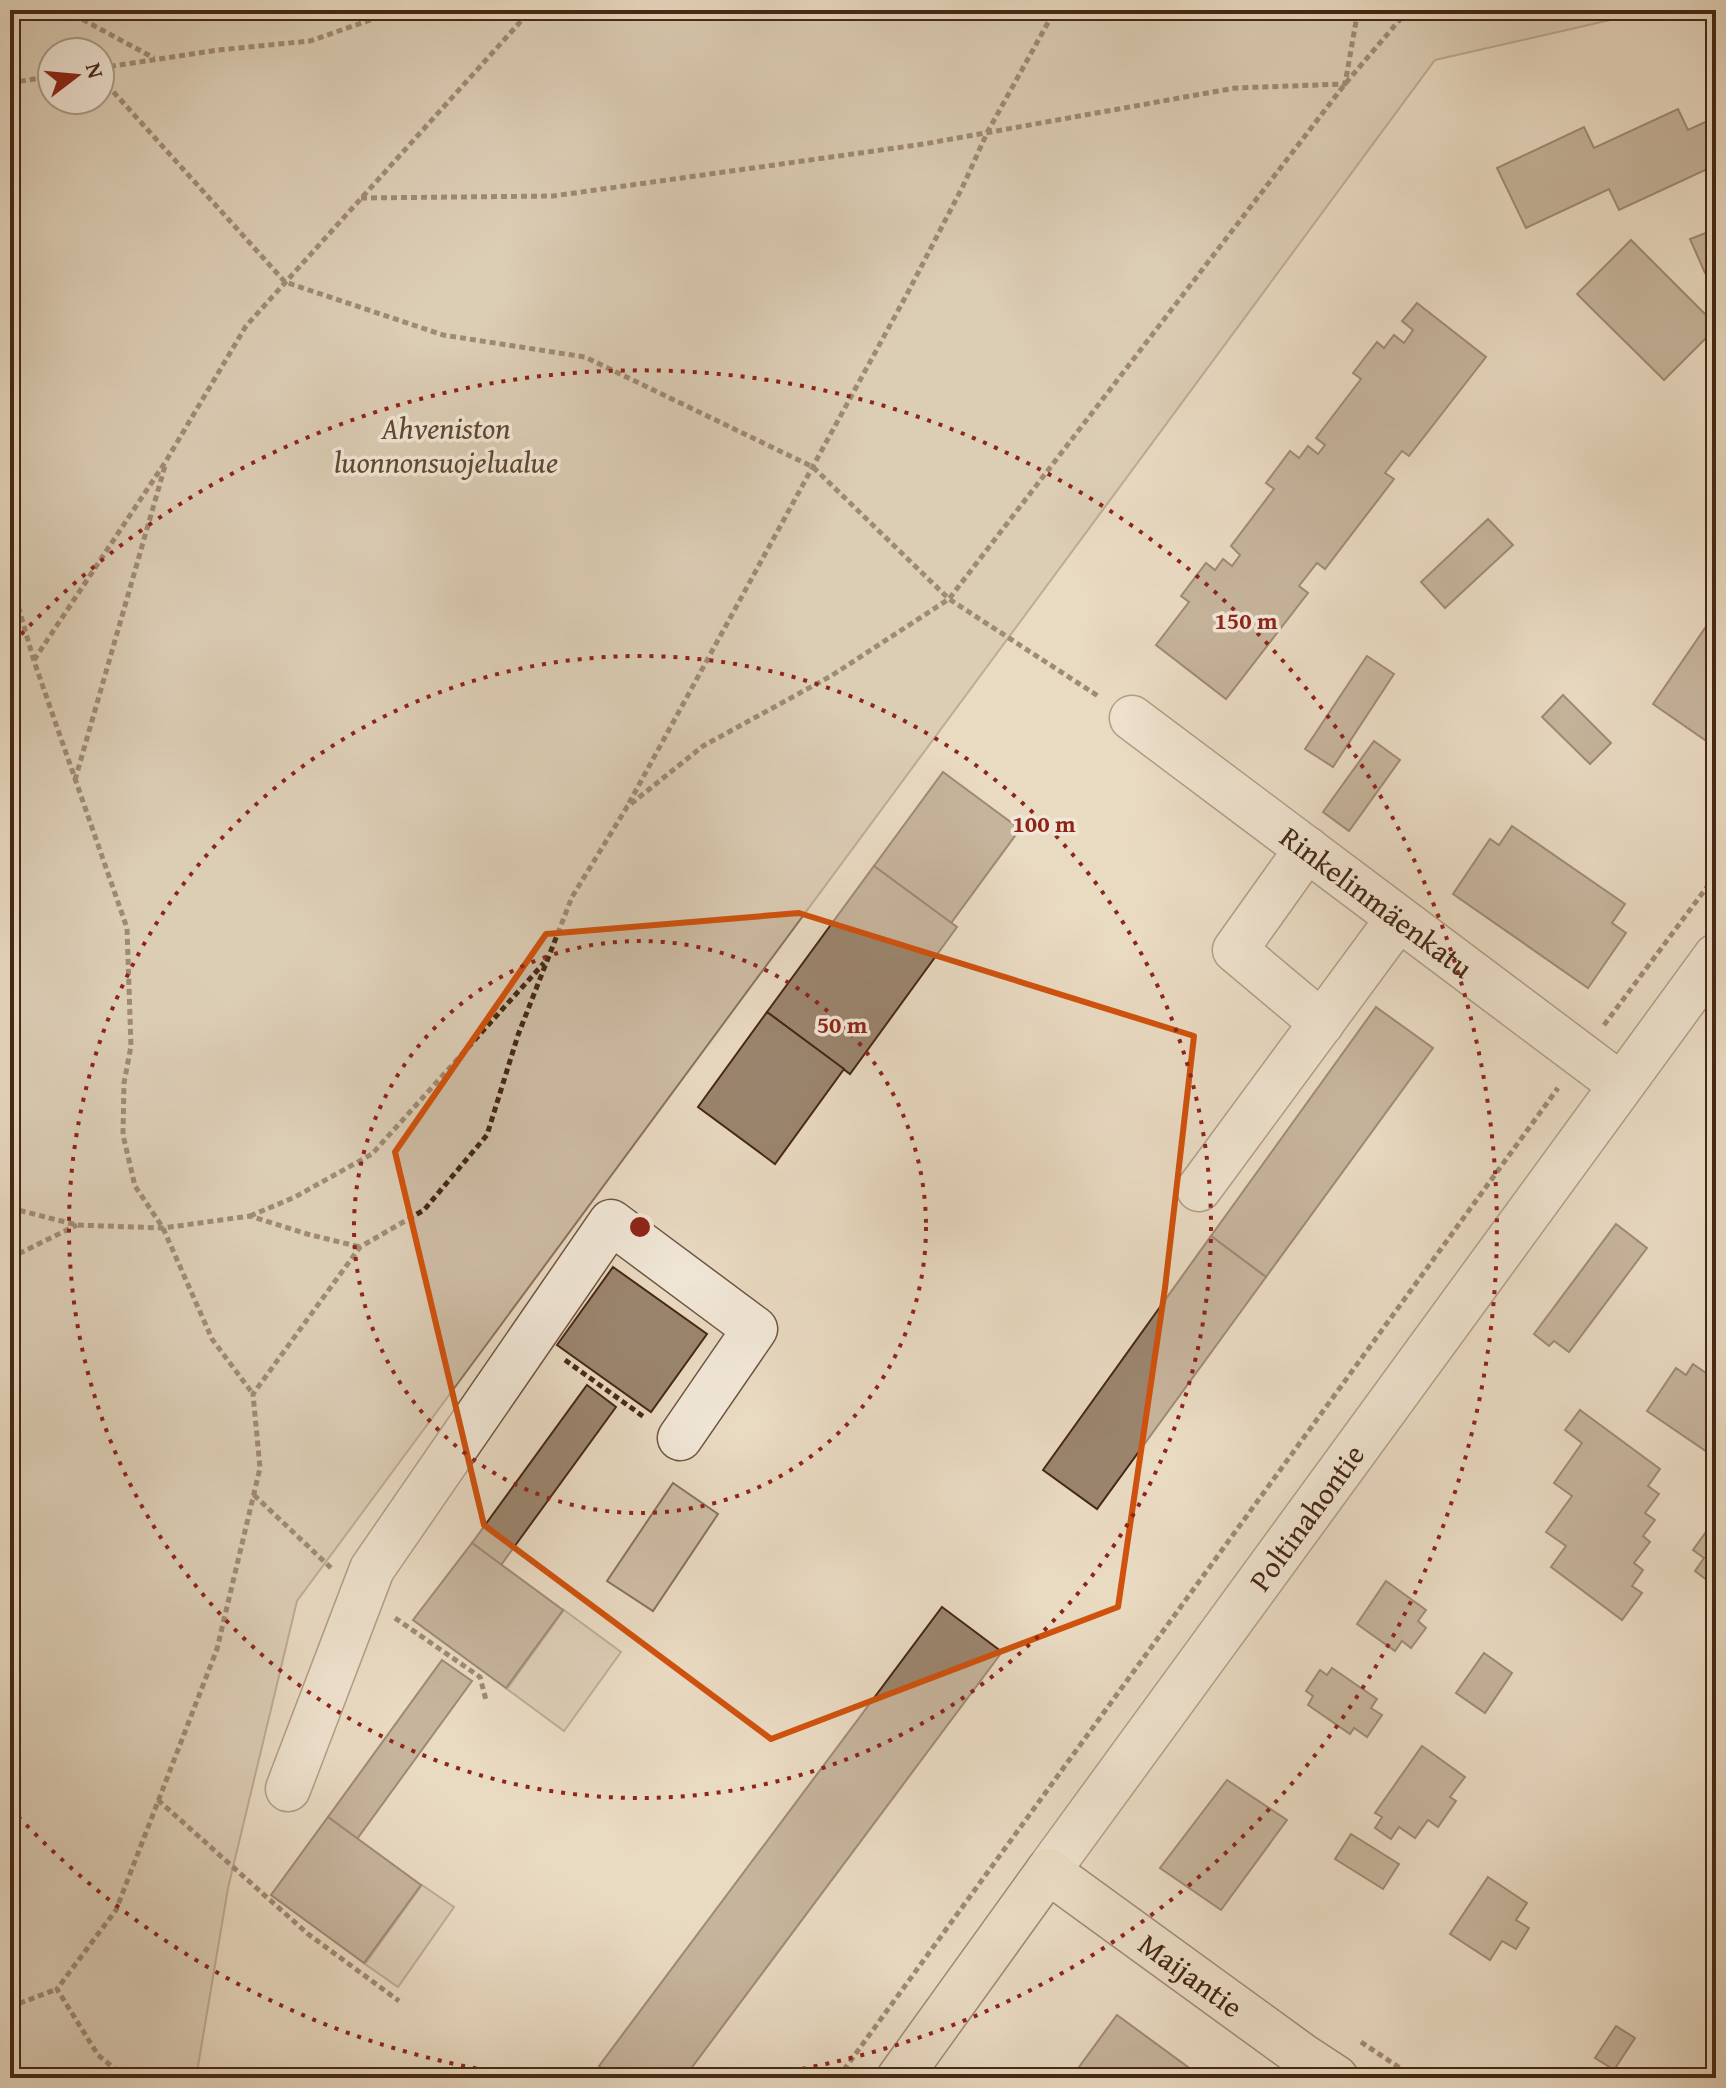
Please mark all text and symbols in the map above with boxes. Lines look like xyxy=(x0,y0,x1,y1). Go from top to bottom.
north arrow xyxy=(36,36,116,116)
text: N xyxy=(78,59,113,82)
park label: Ahveniston luonnonsuojelualue xyxy=(334,406,558,484)
text: 150 m xyxy=(1214,603,1278,638)
text: 100 m xyxy=(1012,806,1076,841)
street label: Rinkelinmäenkatu xyxy=(1271,815,1483,989)
text: 50 m xyxy=(817,1007,868,1042)
centre of rings xyxy=(626,1213,654,1241)
street label: Poltinahontie xyxy=(1238,1435,1375,1600)
street label: Maijantie xyxy=(1130,1922,1252,2028)

